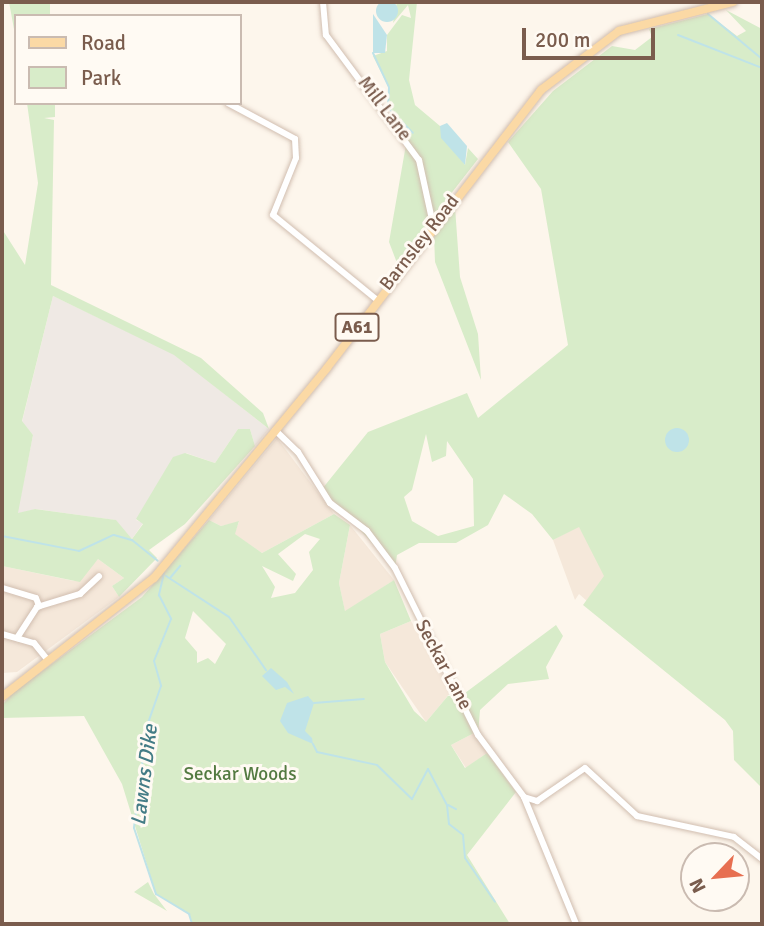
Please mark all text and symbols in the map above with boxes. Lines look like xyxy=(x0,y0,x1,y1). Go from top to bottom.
legend xyxy=(14,14,242,105)
scale bar xyxy=(526,14,659,58)
text: 200 m xyxy=(535,27,590,53)
text: Road xyxy=(81,30,126,56)
text: Park xyxy=(81,65,121,91)
street label: Mill Lane xyxy=(352,72,416,146)
street label: Barnsley Road xyxy=(376,191,464,295)
road number: A61 xyxy=(334,312,380,342)
street label: Seckar Lane xyxy=(410,616,476,714)
water label: Lawns Dike xyxy=(125,723,163,827)
park label: Seckar Woods xyxy=(184,764,296,786)
north arrow xyxy=(680,842,750,912)
text: N xyxy=(684,874,712,897)

